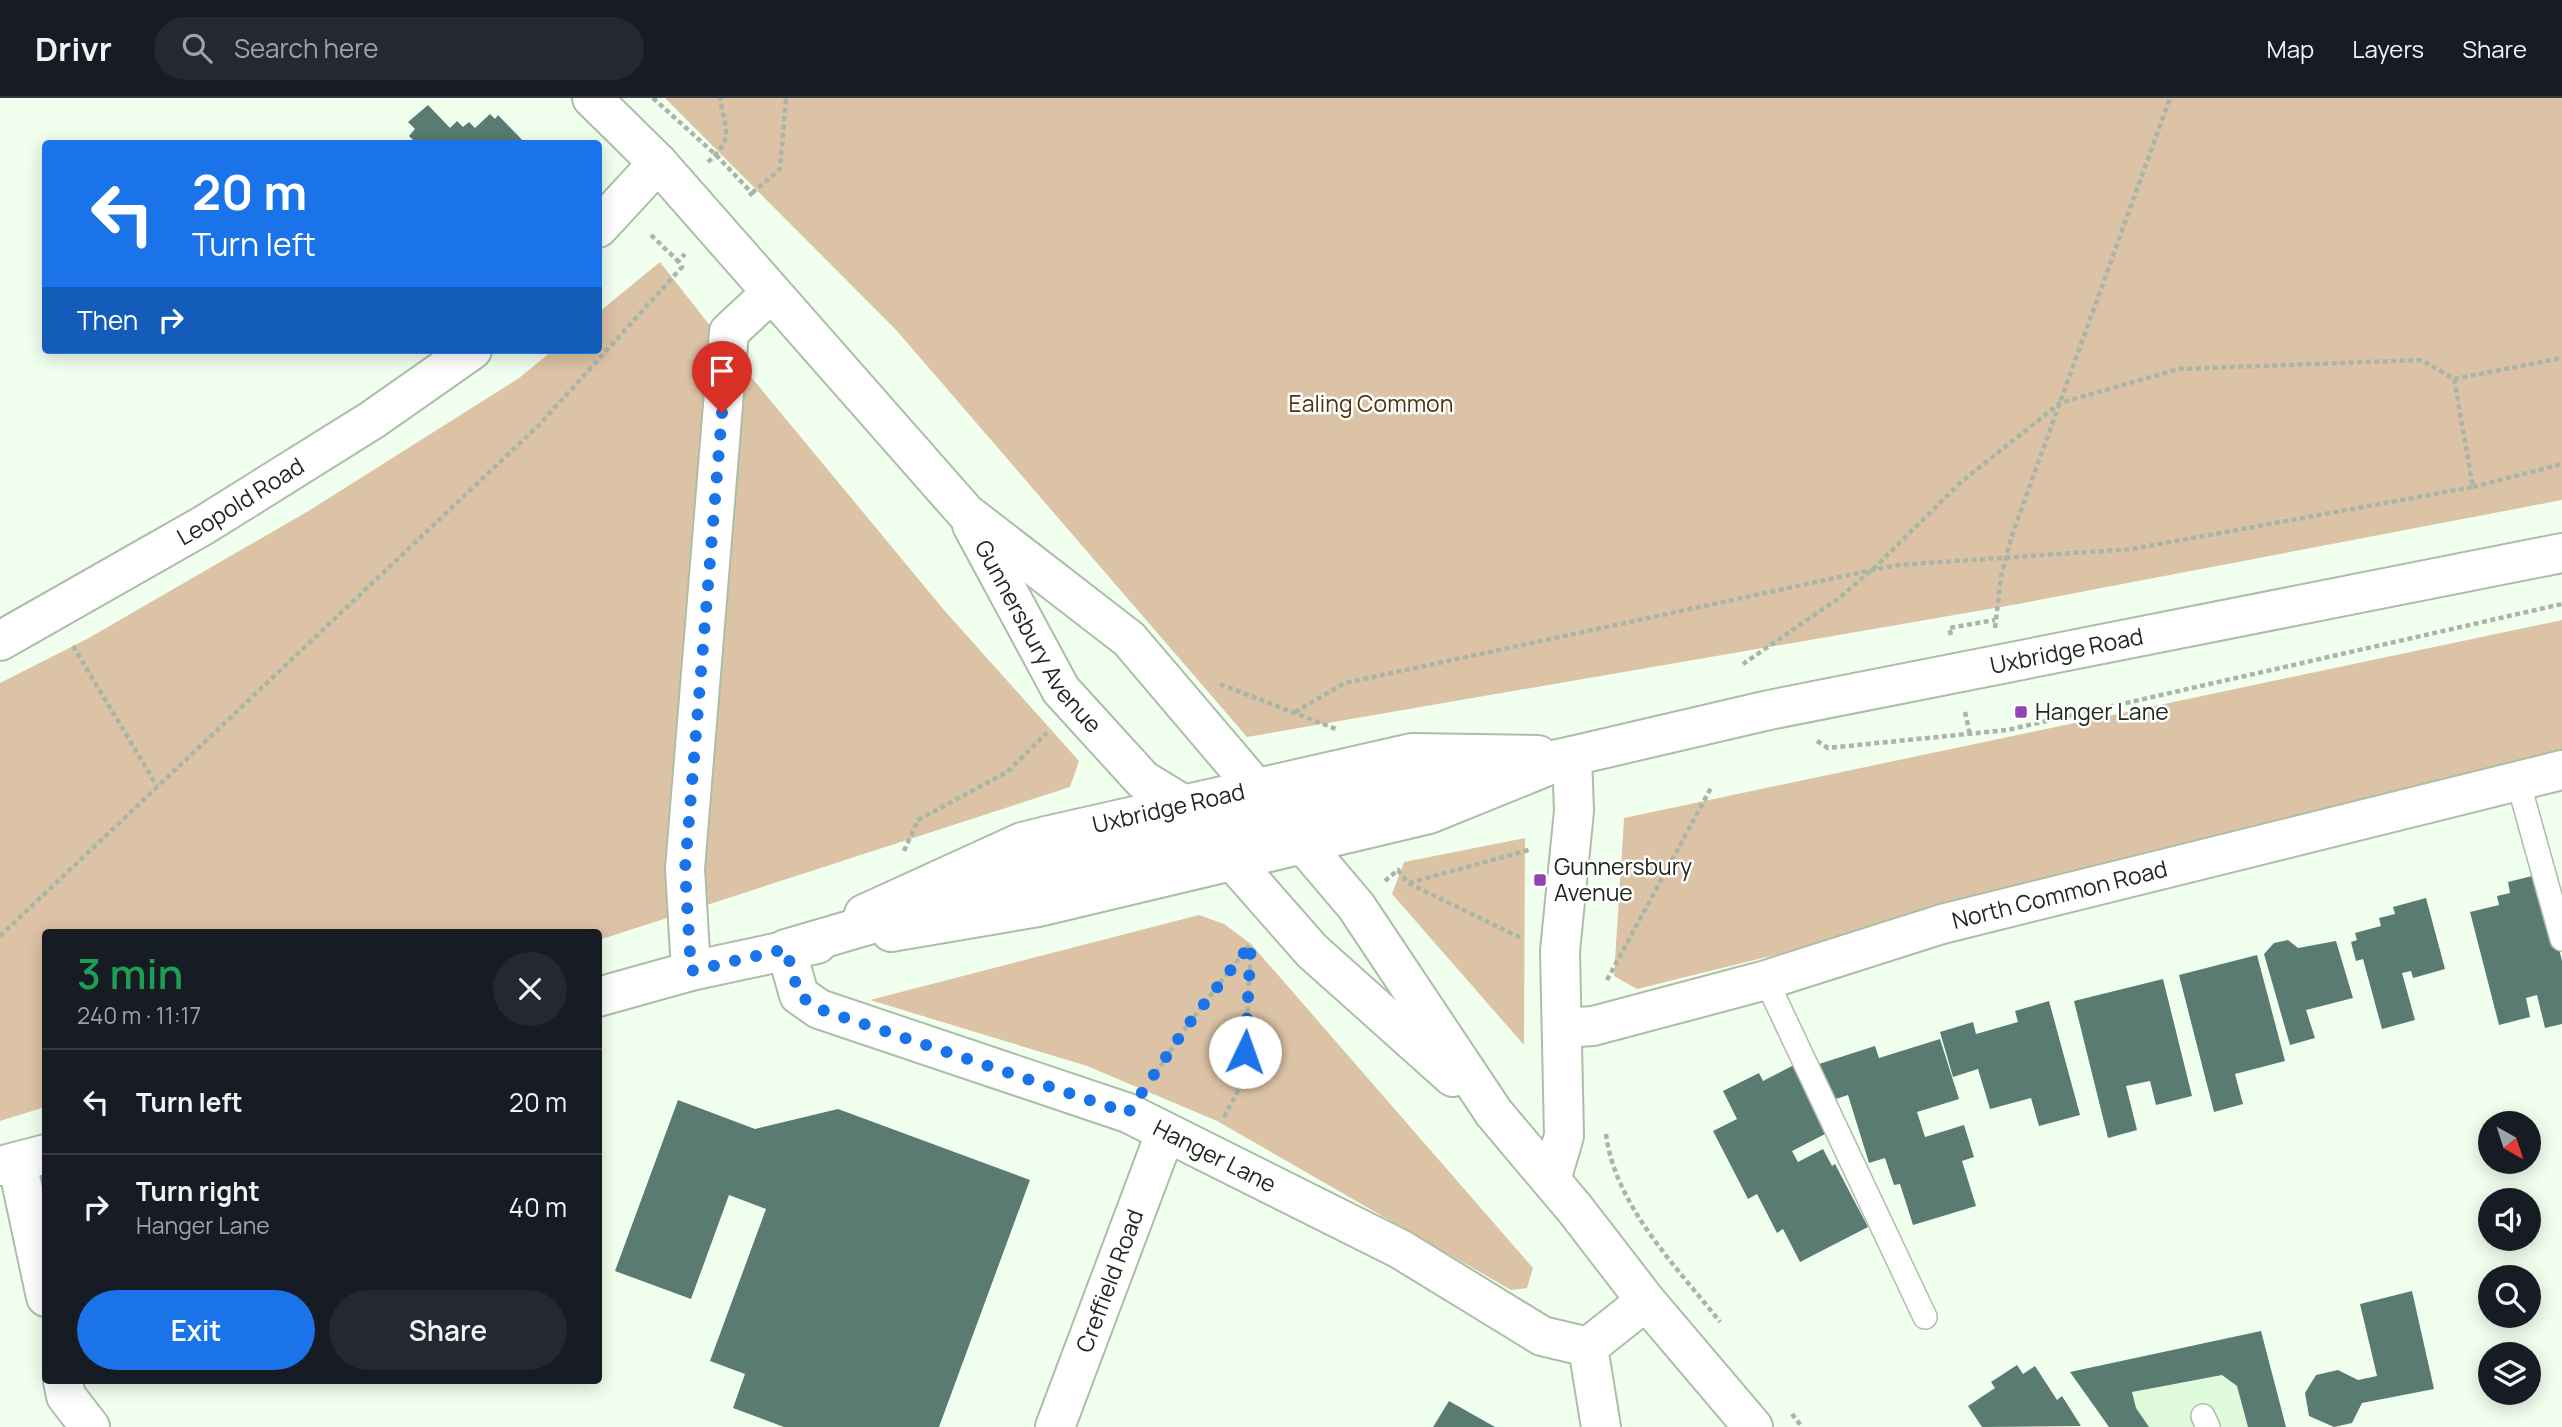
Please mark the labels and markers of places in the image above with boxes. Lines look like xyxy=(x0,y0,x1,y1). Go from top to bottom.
pin xyxy=(692,341,752,413)
place label: Hanger Lane xyxy=(2035,695,2169,727)
marker: Hanger Lane xyxy=(2013,704,2029,720)
place label: Gunnersbury Avenue xyxy=(1554,850,1692,908)
marker: Gunnersbury Avenue xyxy=(1532,872,1548,888)

